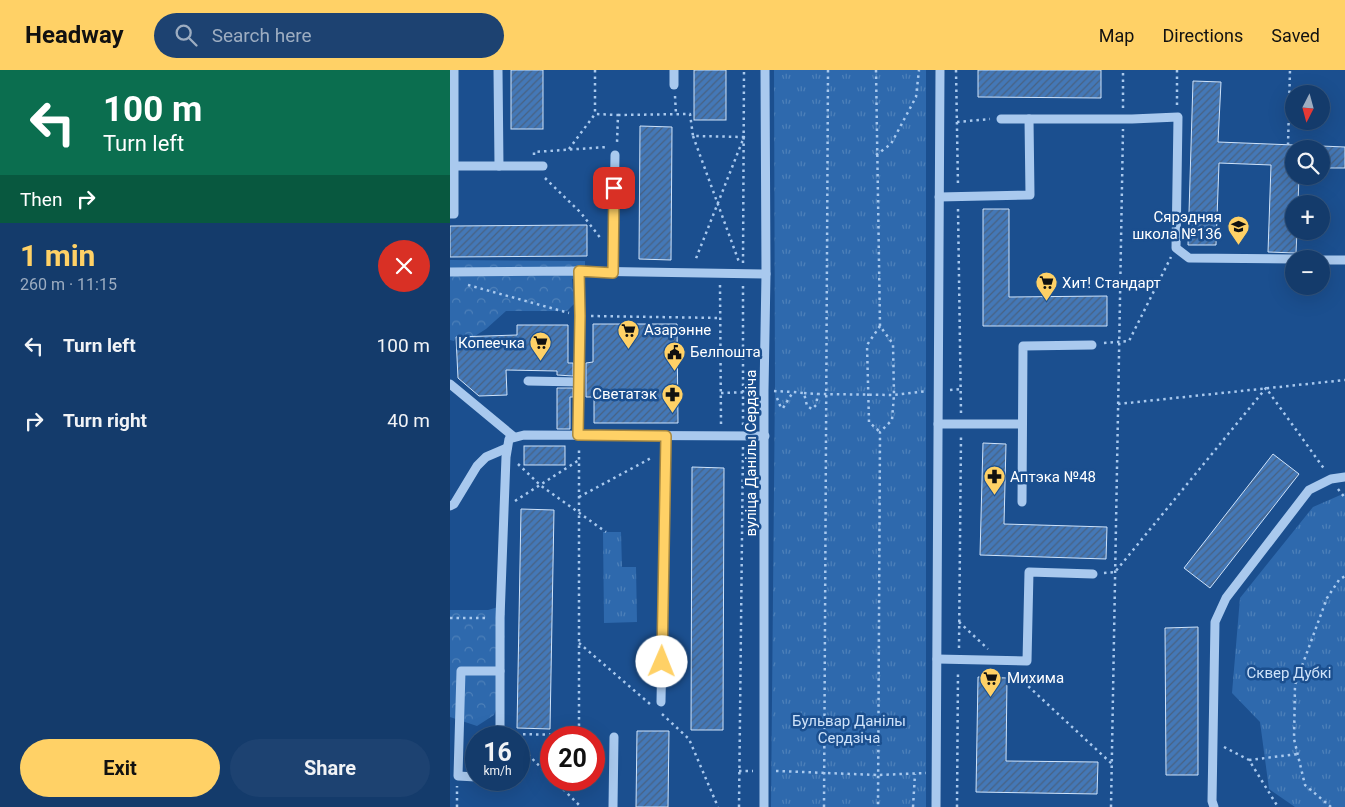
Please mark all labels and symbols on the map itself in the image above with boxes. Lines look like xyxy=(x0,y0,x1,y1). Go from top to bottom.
north arrow xyxy=(1285,85,1330,130)
pin xyxy=(593,167,635,209)
place label: Сярэдняя школа №136 xyxy=(1132,208,1222,243)
school or university icon: Сярэдняя школа №136 xyxy=(1226,214,1250,245)
supermarket icon: Хит! Стандарт xyxy=(1034,271,1058,302)
place label: Хит! Стандарт xyxy=(1062,274,1161,292)
supermarket icon: Азарэнне xyxy=(616,318,640,349)
place label: Азарэнне xyxy=(644,321,711,339)
supermarket icon: Копеечка xyxy=(529,331,553,362)
place label: Копеечка xyxy=(458,334,525,352)
public building icon: Белпошта xyxy=(662,340,686,371)
place label: Белпошта xyxy=(690,343,761,361)
street label: вуліца Данілы Сердзіча xyxy=(742,370,760,536)
pharmacy icon: Светатэк xyxy=(661,382,685,413)
place label: Светатэк xyxy=(592,385,657,403)
pharmacy icon: Аптэка №48 xyxy=(982,465,1006,496)
place label: Аптэка №48 xyxy=(1010,468,1096,486)
position arrow xyxy=(635,635,687,687)
park label: Сквер Дубкі xyxy=(1247,664,1331,682)
supermarket icon: Михима xyxy=(979,666,1003,697)
place label: Михима xyxy=(1007,669,1064,687)
park label: Бульвар Данілы Сердзіча xyxy=(792,712,906,747)
speed limit sign: 20 xyxy=(540,726,605,791)

